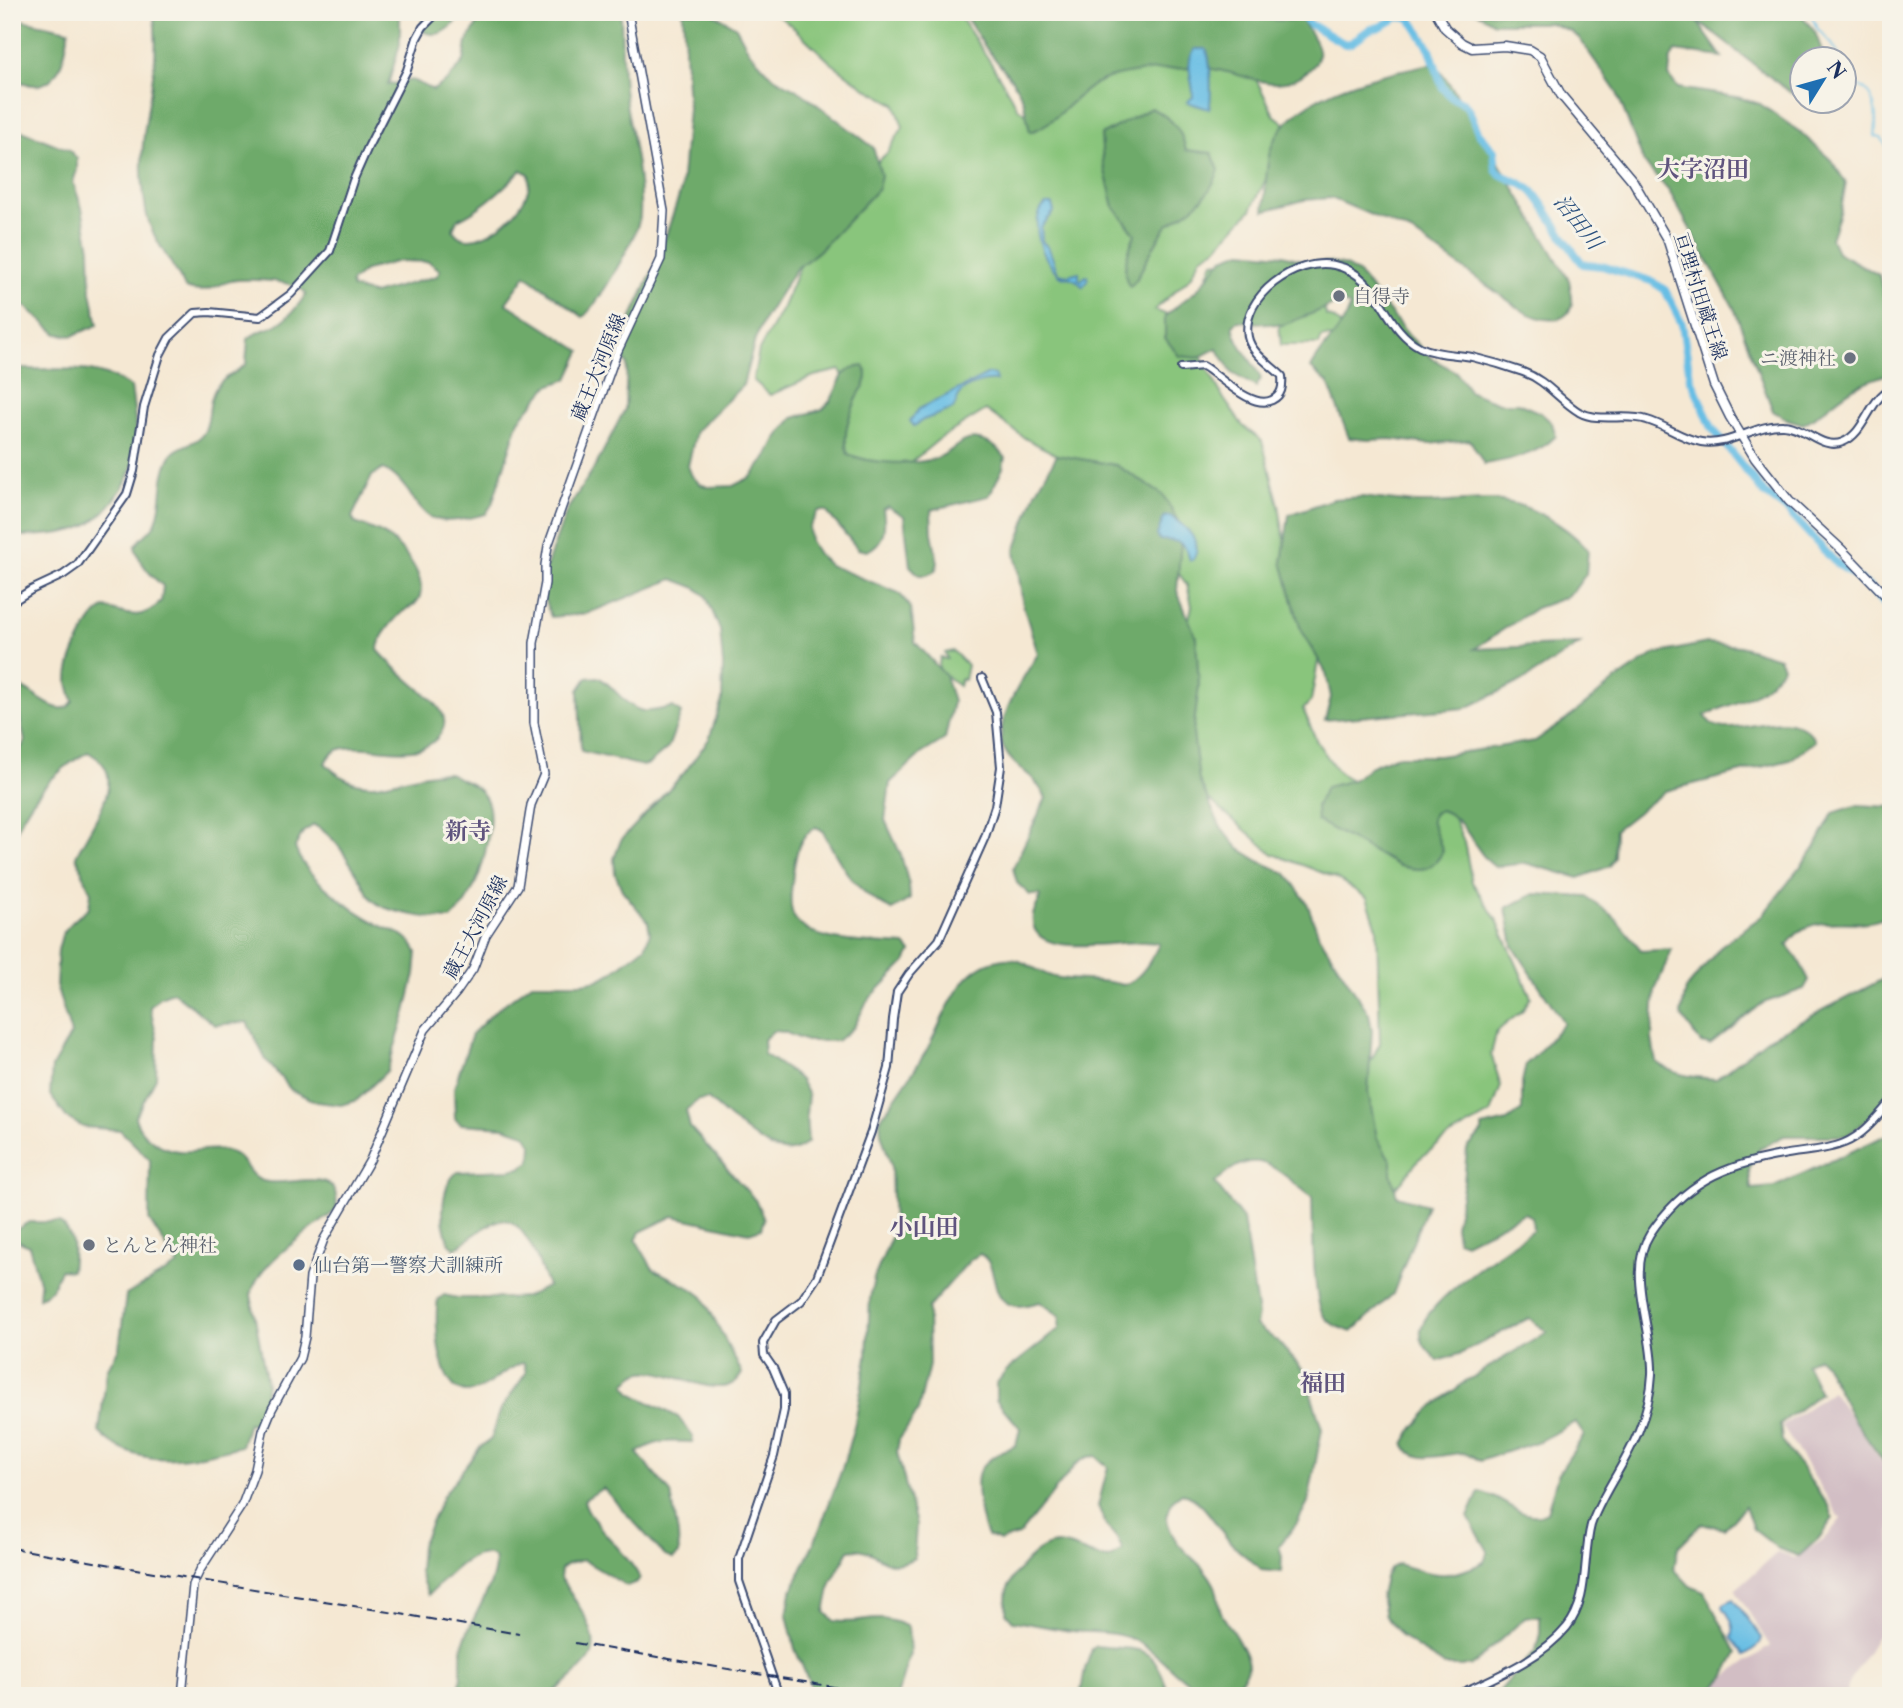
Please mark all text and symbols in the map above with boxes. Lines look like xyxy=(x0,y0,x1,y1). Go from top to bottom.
north arrow xyxy=(1787,46,1857,116)
text: N xyxy=(1822,57,1850,84)
district label: 大字沼田 xyxy=(1657,155,1749,183)
water label: 沼田川 xyxy=(1549,189,1609,256)
street label: 亘理村田蔵王線 xyxy=(1669,229,1732,363)
place label: 自得寺 xyxy=(1353,285,1410,308)
marker: 自得寺 xyxy=(1331,288,1347,304)
street label: 蔵王大河原線 xyxy=(566,310,630,424)
place label: ニ渡神社 xyxy=(1760,347,1836,370)
marker: ニ渡神社 xyxy=(1842,350,1858,366)
district label: 新寺 xyxy=(445,817,491,845)
street label: 蔵王大河原線 xyxy=(439,872,512,983)
district label: 小山田 xyxy=(890,1213,959,1241)
place label: とんとん神社 xyxy=(103,1234,217,1257)
marker: とんとん神社 xyxy=(81,1237,97,1253)
place label: 仙台第一警察犬訓練所 xyxy=(313,1254,503,1277)
marker: 仙台第一警察犬訓練所 xyxy=(291,1257,307,1273)
district label: 福田 xyxy=(1300,1369,1346,1397)

